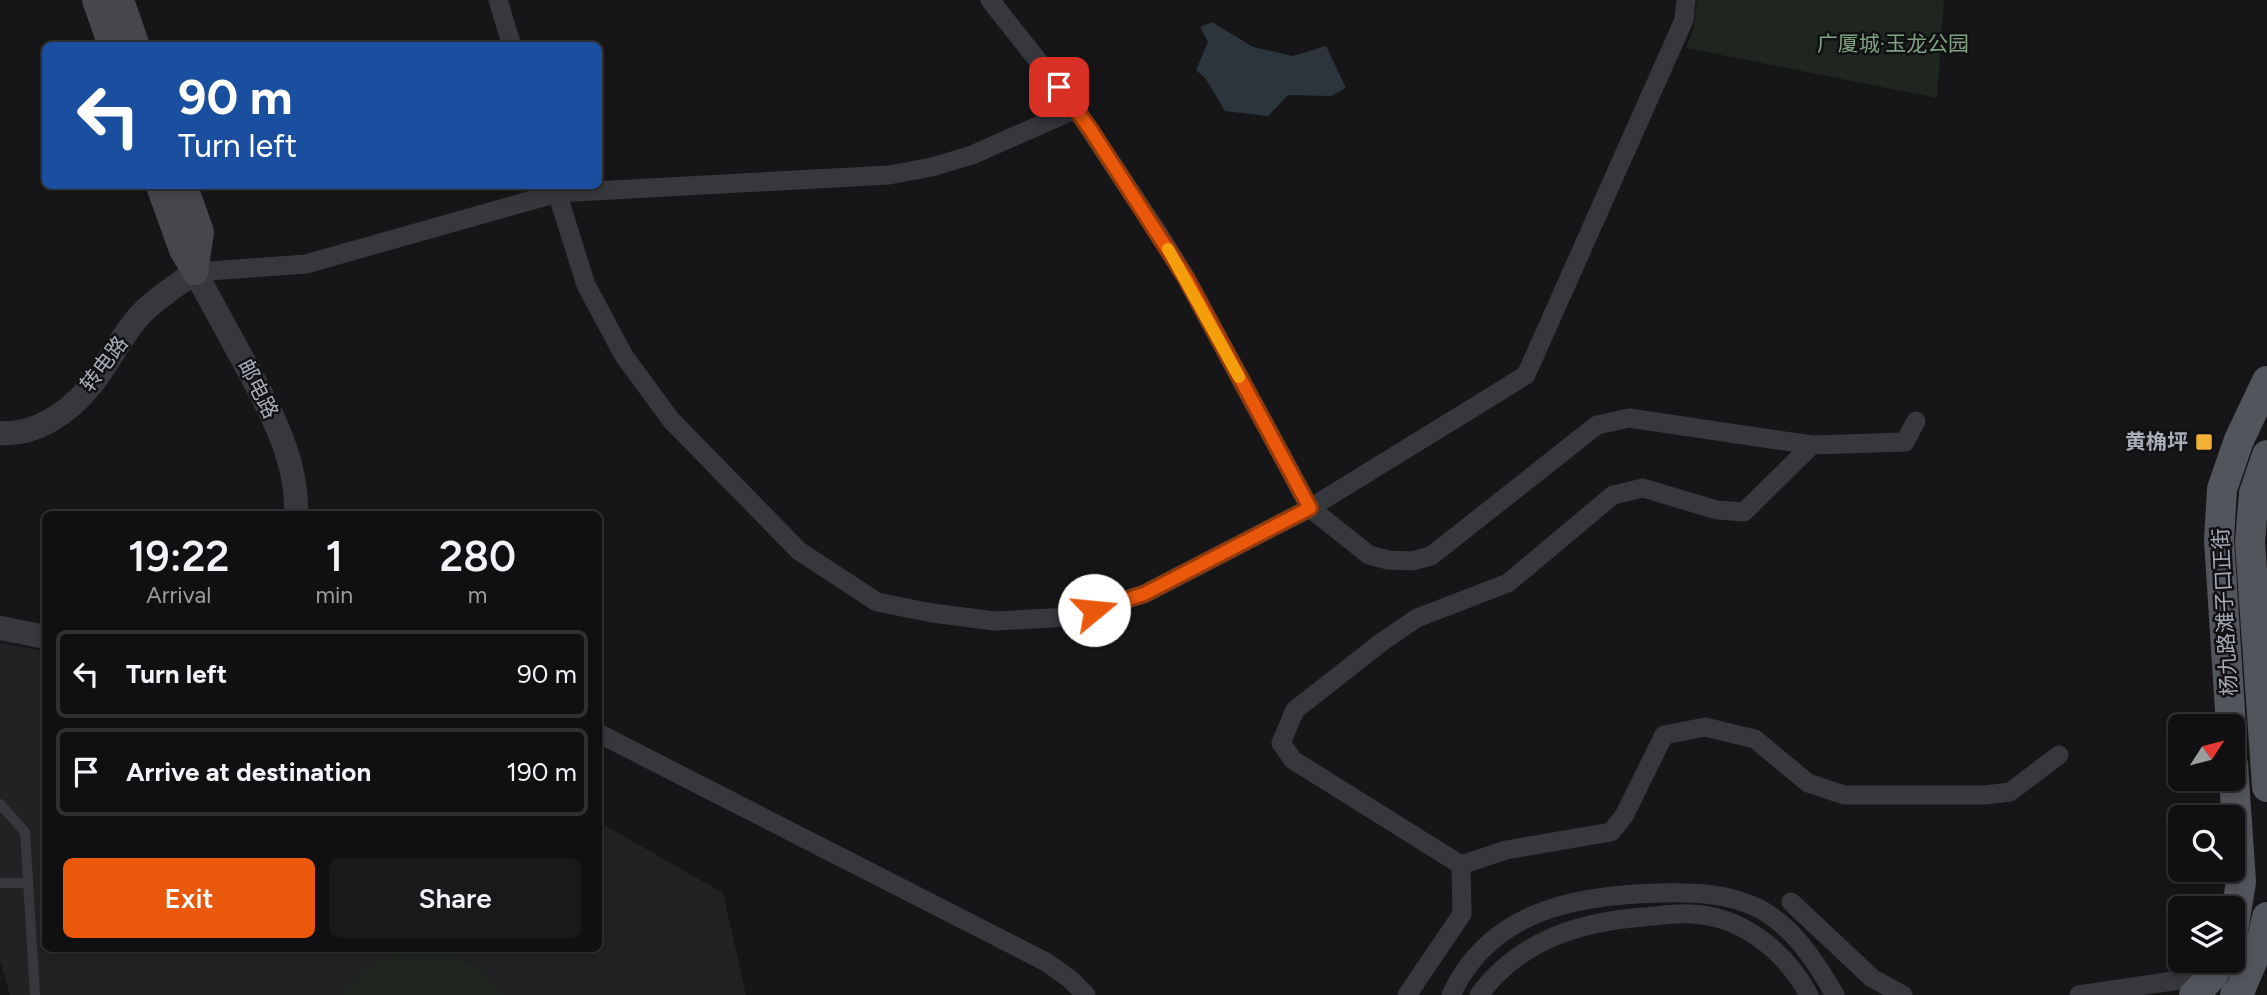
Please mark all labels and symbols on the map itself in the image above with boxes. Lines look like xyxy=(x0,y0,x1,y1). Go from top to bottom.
park label: 广厦城·玉龙公园 xyxy=(1817,31,1969,56)
pin xyxy=(1029,57,1089,117)
street label: 转电路 xyxy=(75,331,133,396)
street label: 邮电路 xyxy=(233,355,284,423)
place label: 黄桷坪 xyxy=(2125,429,2188,454)
marker: 黄桷坪 xyxy=(2194,432,2214,452)
street label: 杨九路滩子口正街 xyxy=(2208,527,2241,697)
position arrow xyxy=(1057,573,1131,647)
north arrow xyxy=(2168,714,2245,791)

